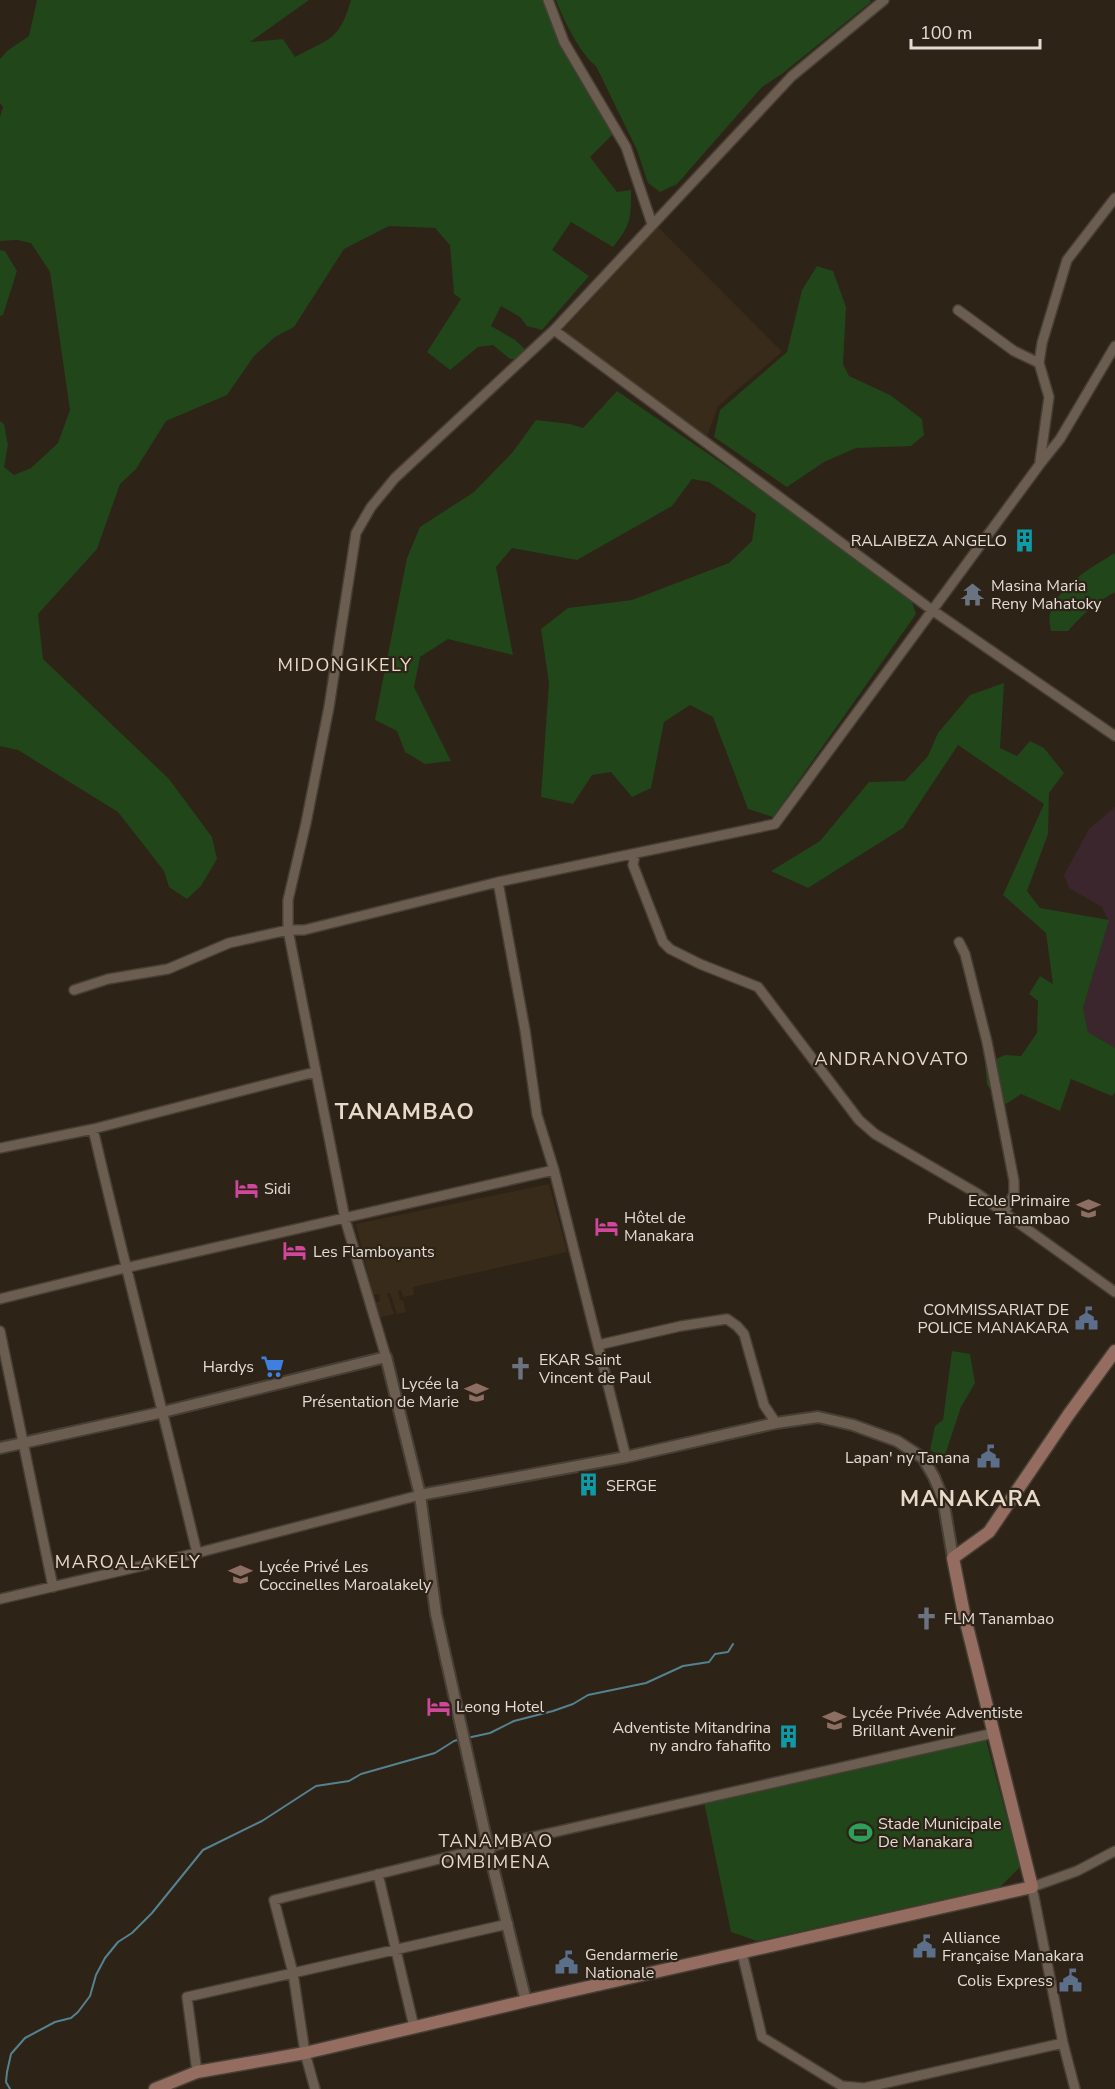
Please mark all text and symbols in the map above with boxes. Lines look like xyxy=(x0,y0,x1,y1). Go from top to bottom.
scale bar xyxy=(911,12,1040,50)
text: 100 m xyxy=(920,21,972,45)
building icon: RALAIBEZA ANGELO xyxy=(1012,527,1038,553)
place label: RALAIBEZA ANGELO xyxy=(851,530,1007,552)
place label: Masina Maria Reny Mahatoky xyxy=(991,575,1102,615)
temple icon: Masina Maria Reny Mahatoky xyxy=(960,581,986,607)
district label: MIDONGIKELY xyxy=(278,653,412,677)
district label: ANDRANOVATO xyxy=(814,1047,970,1071)
district label: TANAMBAO xyxy=(335,1097,475,1127)
hotel icon: Sidi xyxy=(233,1175,259,1201)
place label: Sidi xyxy=(264,1178,291,1200)
place label: Ecole Primaire Publique Tanambao xyxy=(927,1190,1070,1230)
school or university icon: Ecole Primaire Publique Tanambao xyxy=(1075,1196,1101,1222)
place label: Hôtel de Manakara xyxy=(624,1207,694,1247)
hotel icon: Hôtel de Manakara xyxy=(593,1213,619,1239)
hotel icon: Les Flamboyants xyxy=(282,1238,308,1264)
place label: Les Flamboyants xyxy=(313,1241,435,1263)
place label: COMMISSARIAT DE POLICE MANAKARA xyxy=(917,1299,1069,1339)
public building icon: COMMISSARIAT DE POLICE MANAKARA xyxy=(1074,1305,1100,1331)
place label: EKAR Saint Vincent de Paul xyxy=(538,1349,652,1389)
supermarket icon: Hardys xyxy=(259,1353,285,1379)
church icon: EKAR Saint Vincent de Paul xyxy=(508,1355,534,1381)
place label: Hardys xyxy=(203,1356,254,1378)
place label: Lycée la Présentation de Marie xyxy=(302,1373,459,1413)
school or university icon: Lycée la Présentation de Marie xyxy=(464,1379,490,1405)
public building icon: Lapan' ny Tanana xyxy=(975,1444,1001,1470)
place label: Lapan' ny Tanana xyxy=(845,1447,970,1469)
building icon: SERGE xyxy=(575,1472,601,1498)
place label: SERGE xyxy=(606,1475,657,1497)
district label: MANAKARA xyxy=(900,1484,1042,1514)
district label: MAROALAKELY xyxy=(55,1550,201,1574)
place label: Lycée Privé Les Coccinelles Maroalakely xyxy=(259,1556,432,1596)
school or university icon: Lycée Privé Les Coccinelles Maroalakely xyxy=(228,1562,254,1588)
church icon: FLM Tanambao xyxy=(913,1605,939,1631)
place label: FLM Tanambao xyxy=(944,1608,1054,1630)
hotel icon: Leong Hotel xyxy=(425,1693,451,1719)
place label: Leong Hotel xyxy=(456,1696,545,1718)
place label: Lycée Privée Adventiste Brillant Avenir xyxy=(852,1702,1023,1742)
school or university icon: Lycée Privée Adventiste Brillant Avenir xyxy=(821,1708,847,1734)
place label: Adventiste Mitandrina ny andro fahafito xyxy=(612,1717,771,1757)
building icon: Adventiste Mitandrina ny andro fahafito xyxy=(776,1723,802,1749)
place label: Stade Municipale De Manakara xyxy=(878,1813,1001,1853)
sports icon: Stade Municipale De Manakara xyxy=(847,1819,873,1845)
district label: TANAMBAO OMBIMENA xyxy=(438,1829,554,1874)
place label: Alliance Française Manakara xyxy=(942,1927,1084,1967)
public building icon: Alliance Française Manakara xyxy=(911,1933,937,1959)
place label: Gendarmerie Nationale xyxy=(585,1944,678,1984)
public building icon: Gendarmerie Nationale xyxy=(554,1950,580,1976)
public building icon: Colis Express xyxy=(1058,1967,1084,1993)
place label: Colis Express xyxy=(957,1970,1053,1992)

